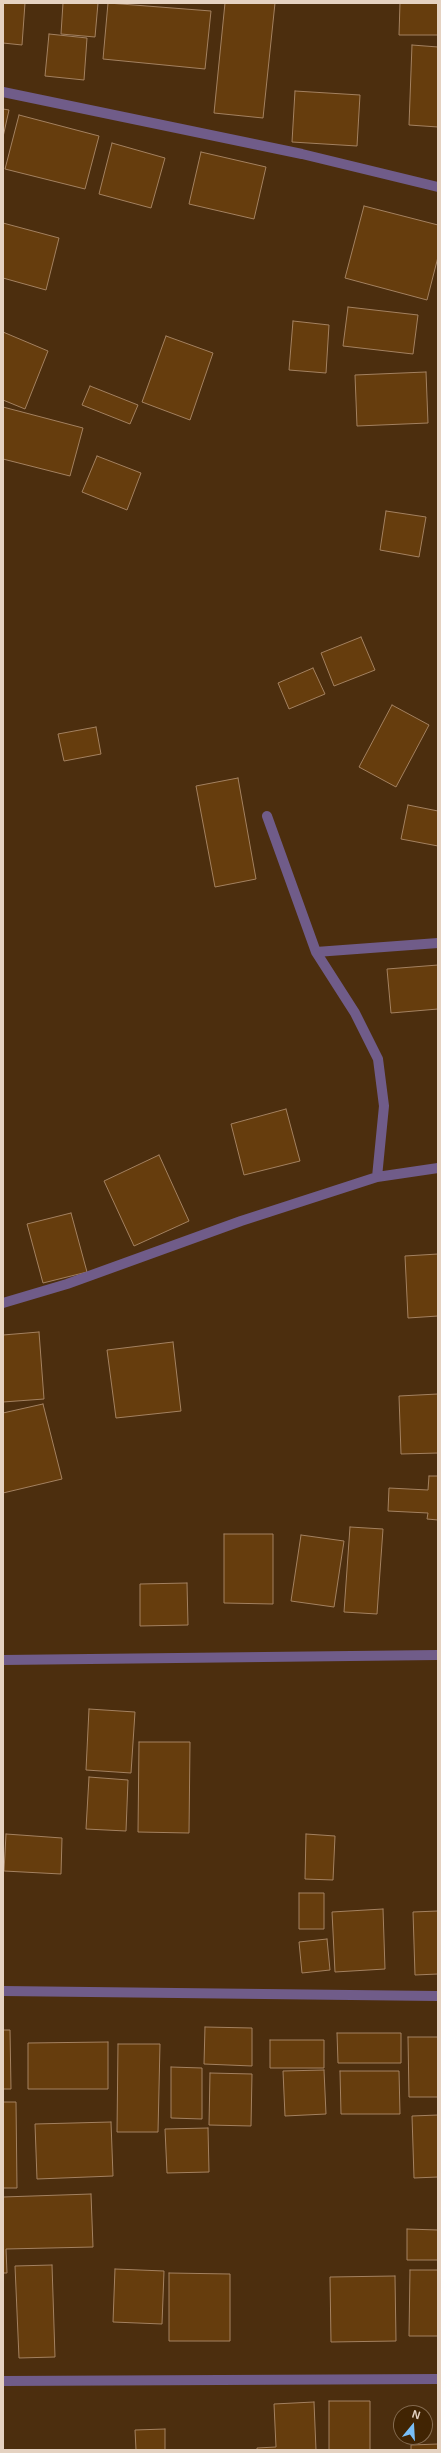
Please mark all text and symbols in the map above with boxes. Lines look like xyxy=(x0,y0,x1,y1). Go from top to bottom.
north arrow xyxy=(393,2405,433,2445)
text: N xyxy=(411,2408,422,2421)

